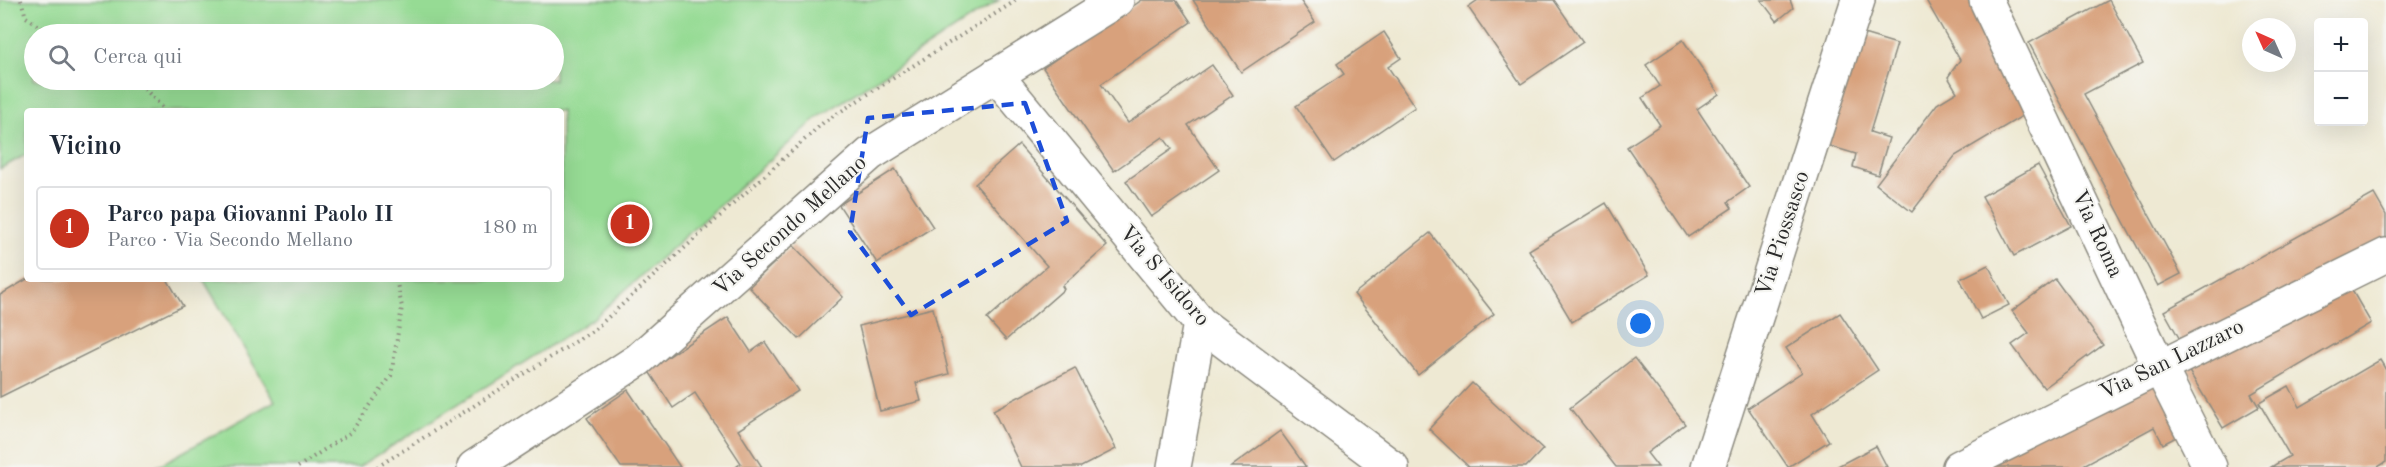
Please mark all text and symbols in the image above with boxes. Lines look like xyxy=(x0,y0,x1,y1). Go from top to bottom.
north arrow xyxy=(2242,18,2296,72)
map controls xyxy=(2314,18,2368,126)
button: + xyxy=(2314,18,2368,72)
search box xyxy=(24,24,564,90)
icon: search xyxy=(45,41,78,74)
text: Cerca qui xyxy=(93,46,182,68)
button: − xyxy=(2314,72,2368,126)
text: Vicino xyxy=(48,134,122,160)
street label: Via Secondo Mellano xyxy=(709,152,871,300)
street label: Via Piossasco xyxy=(1752,168,1814,300)
street label: Via Roma xyxy=(2067,187,2127,281)
pin: 1 xyxy=(610,202,650,246)
text: Parco papa Giovanni Paolo II xyxy=(107,204,393,226)
text: 1 xyxy=(64,218,75,238)
text: 180 m xyxy=(482,218,538,238)
street label: Via S Isidoro xyxy=(1115,222,1213,330)
text: Parco · Via Secondo Mellano xyxy=(107,231,353,251)
your location xyxy=(1626,309,1655,338)
street label: Via San Lazzaro xyxy=(2096,316,2248,404)

